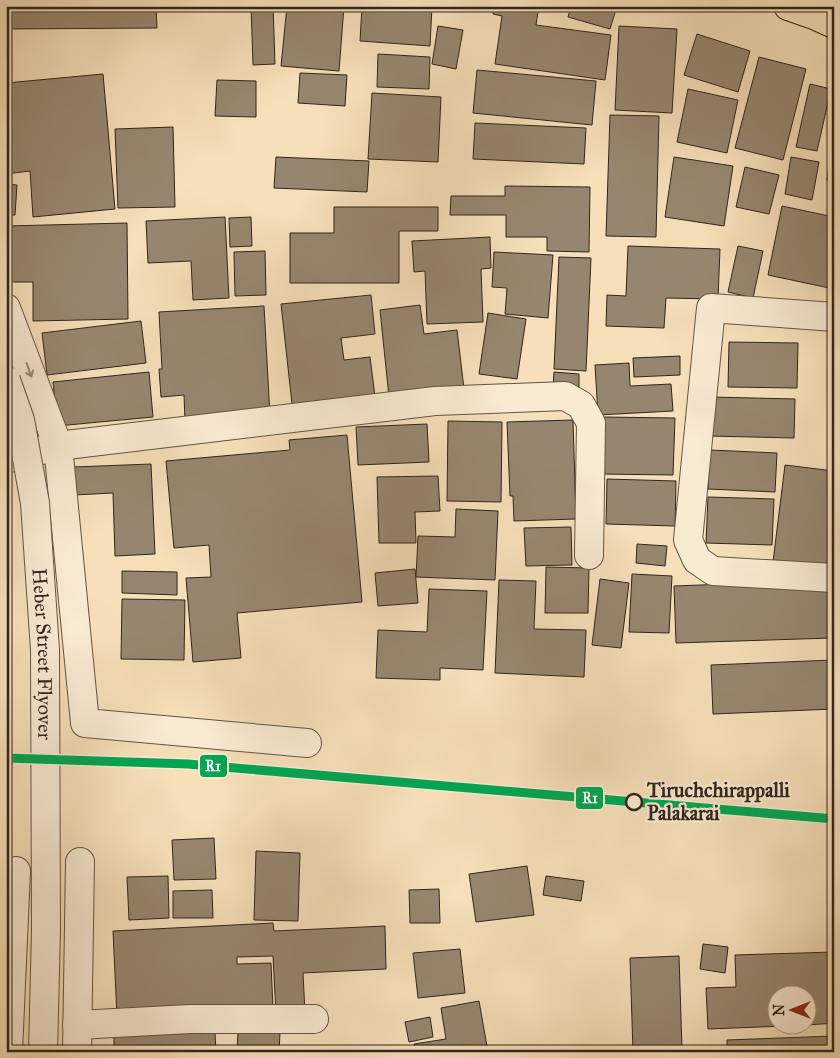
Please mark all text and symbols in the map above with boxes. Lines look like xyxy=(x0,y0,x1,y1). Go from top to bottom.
one-way arrow xyxy=(25,362,35,377)
street label: Heber Street Flyover xyxy=(27,567,57,741)
line badge: R1 xyxy=(199,754,228,778)
text: R1 xyxy=(205,758,221,775)
place label: Tiruchchirappalli Palakarai xyxy=(646,778,790,825)
line badge: R1 xyxy=(575,786,604,810)
text: R1 xyxy=(582,790,598,807)
marker: Tiruchchirappalli Palakarai xyxy=(625,793,643,811)
north arrow xyxy=(768,986,818,1036)
text: N xyxy=(771,1004,788,1016)

